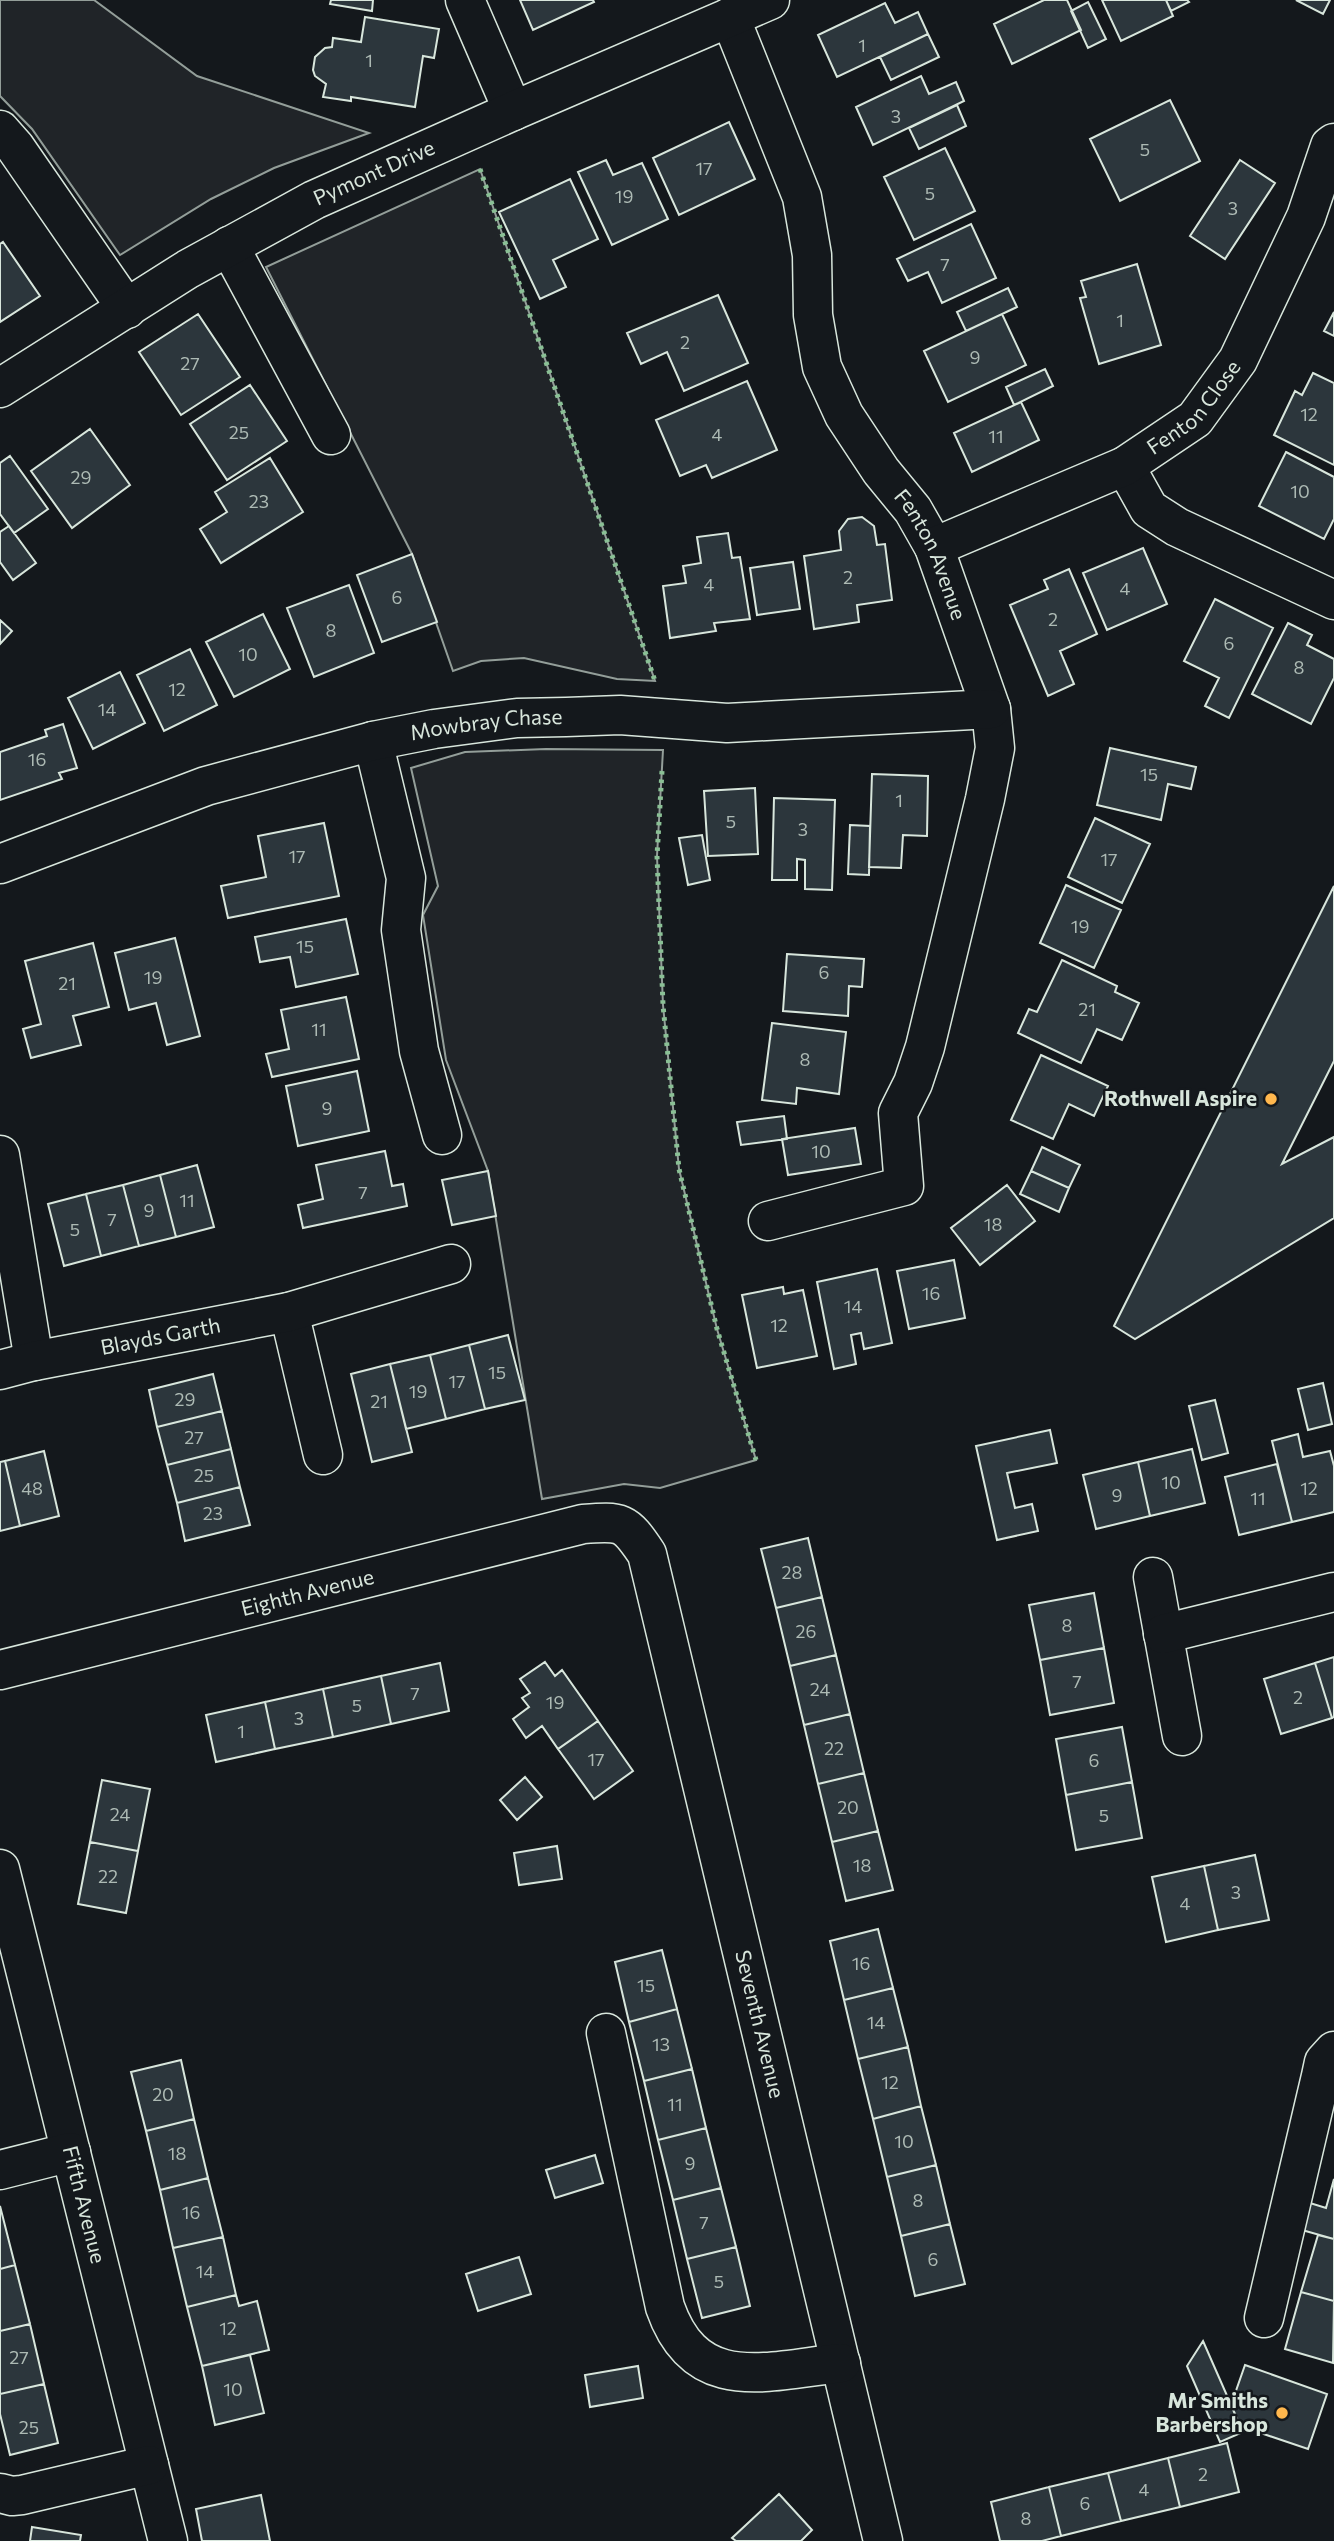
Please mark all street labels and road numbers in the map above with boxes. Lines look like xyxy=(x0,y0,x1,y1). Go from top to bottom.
street label: Pymont Drive xyxy=(309,134,438,210)
street label: Fenton Close xyxy=(1141,355,1245,459)
street label: Fenton Avenue xyxy=(890,483,973,623)
street label: Mowbray Chase xyxy=(408,703,563,744)
street label: Blayds Garth xyxy=(98,1311,222,1359)
street label: Eighth Avenue xyxy=(238,1563,376,1620)
street label: Seventh Avenue xyxy=(731,1947,791,2100)
street label: Fifth Avenue xyxy=(59,2143,112,2266)

